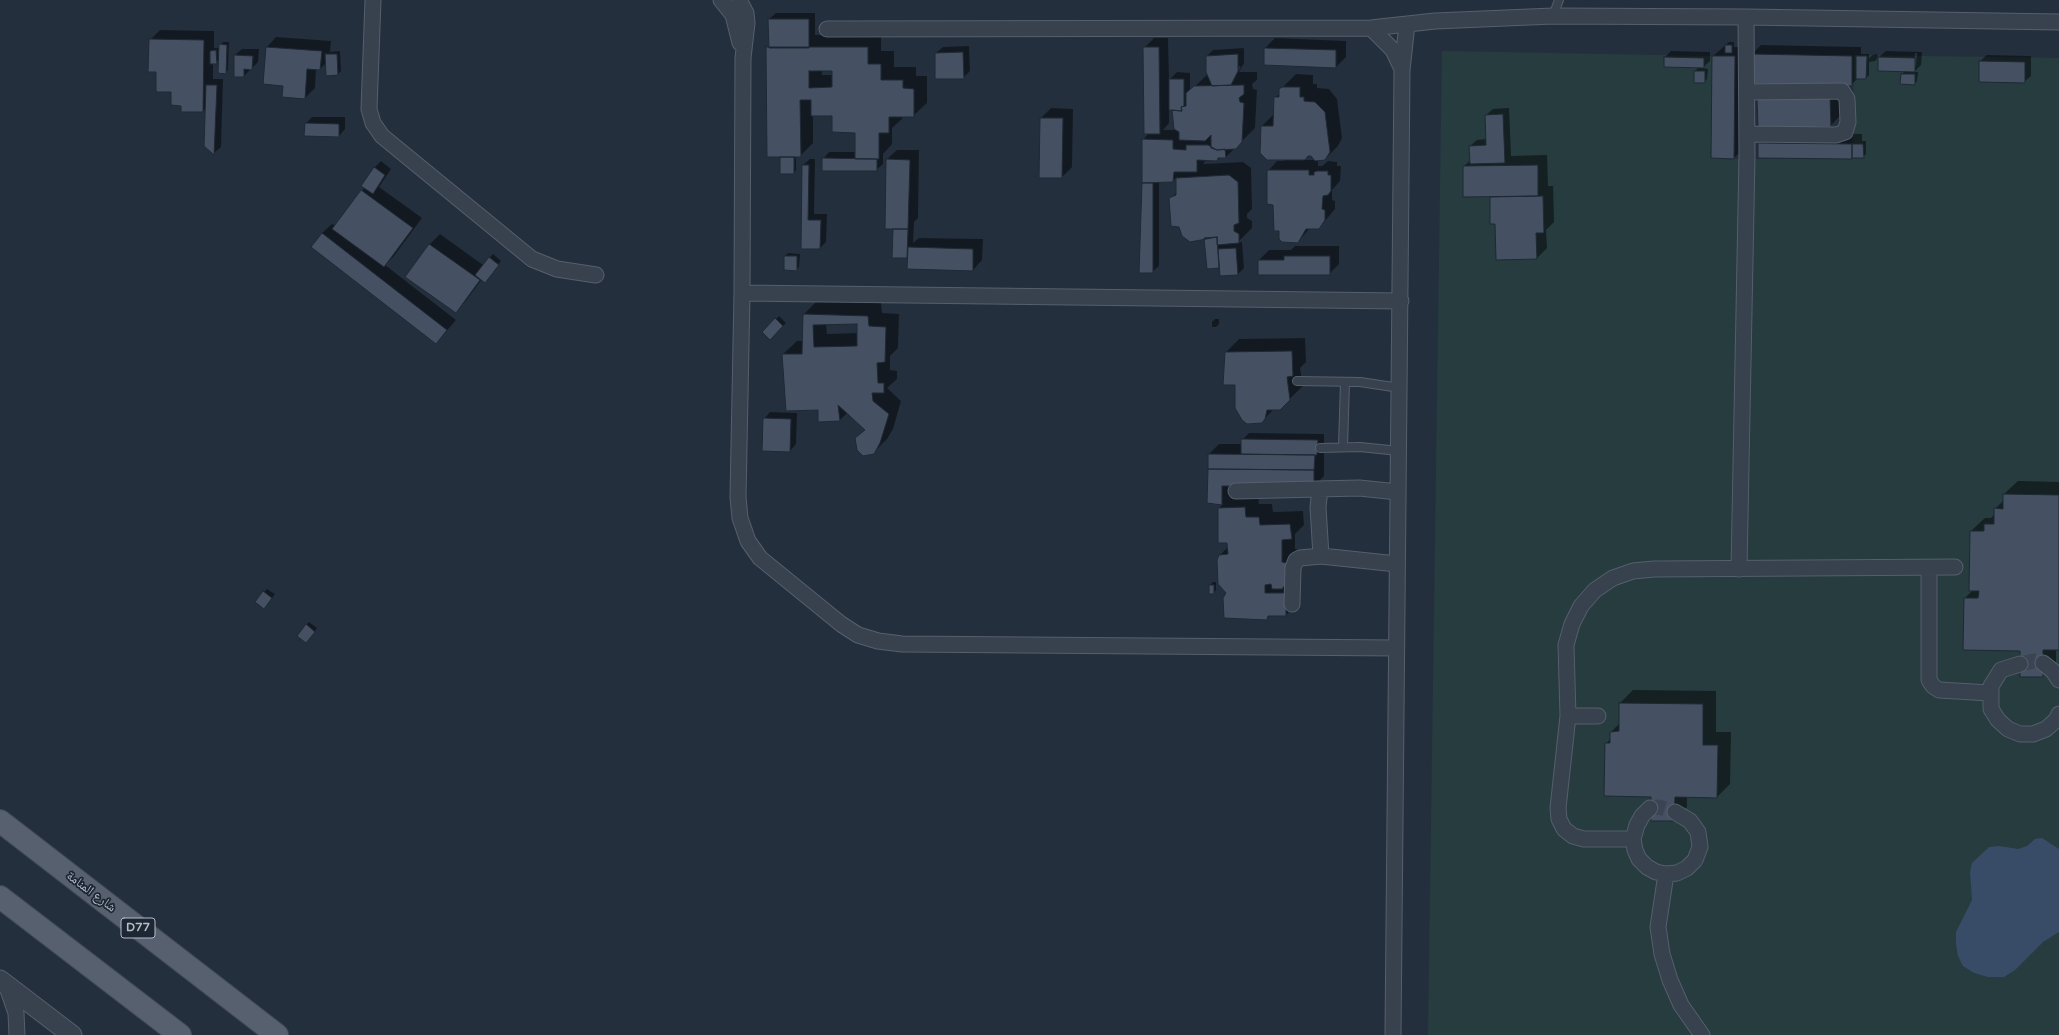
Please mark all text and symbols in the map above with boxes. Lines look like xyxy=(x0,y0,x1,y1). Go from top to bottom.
street label: شارع المنامة xyxy=(63,868,119,916)
road number: D77 xyxy=(121,918,155,938)

